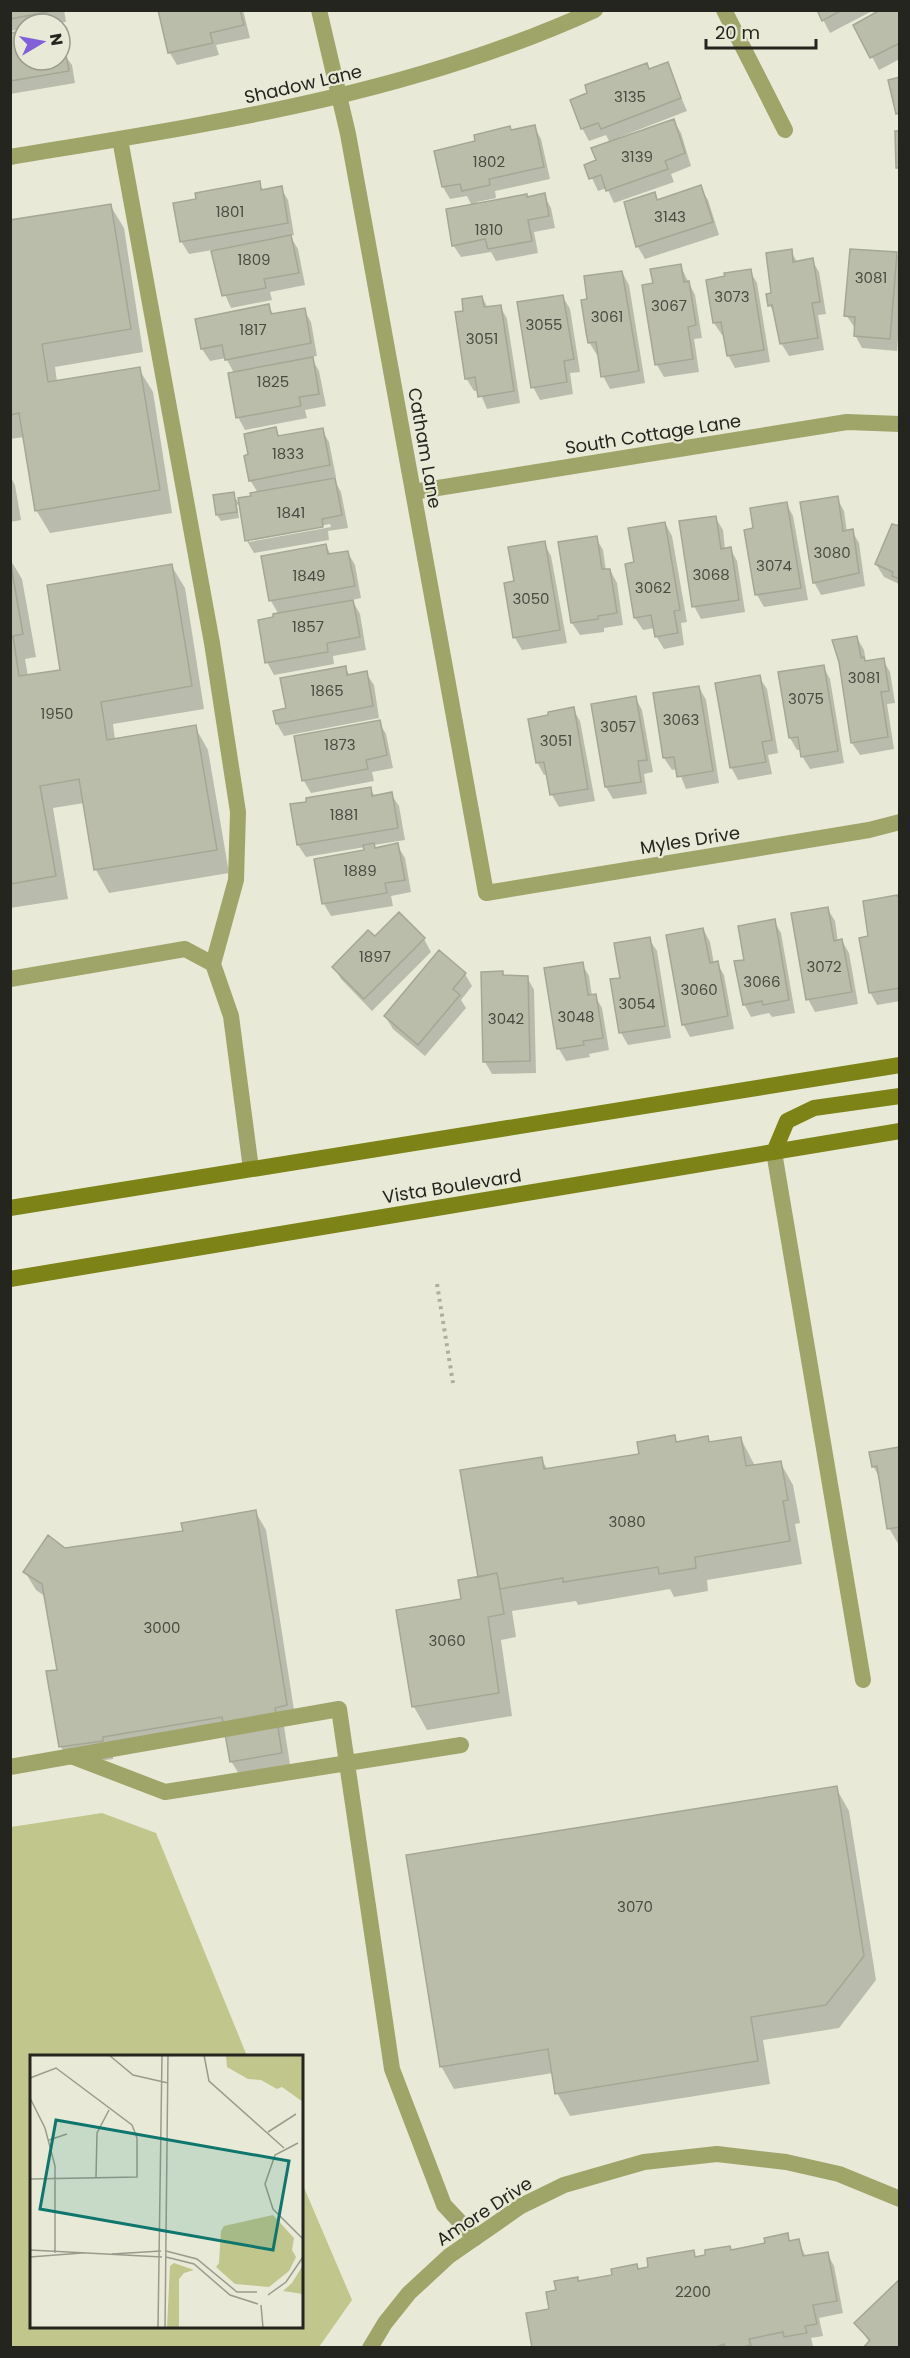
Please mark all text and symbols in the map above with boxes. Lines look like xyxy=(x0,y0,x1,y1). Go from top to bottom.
north arrow xyxy=(12,12,72,72)
scale bar xyxy=(706,12,816,50)
text: 20 m xyxy=(715,20,760,45)
text: N xyxy=(44,32,69,47)
street label: Shadow Lane xyxy=(242,58,364,110)
house number: 3135 xyxy=(614,86,646,107)
house number: 3139 xyxy=(621,146,653,167)
house number: 1802 xyxy=(473,151,505,172)
house number: 1801 xyxy=(216,201,244,222)
house number: 3143 xyxy=(654,206,686,227)
house number: 1810 xyxy=(475,219,503,240)
house number: 1809 xyxy=(237,249,271,270)
house number: 3081 xyxy=(855,267,887,288)
house number: 3073 xyxy=(714,286,750,307)
house number: 3067 xyxy=(651,295,687,316)
house number: 3061 xyxy=(591,306,623,327)
house number: 3055 xyxy=(525,314,563,335)
house number: 1817 xyxy=(239,319,267,340)
house number: 3051 xyxy=(466,328,498,349)
house number: 1825 xyxy=(257,371,289,392)
street label: Catham Lane xyxy=(402,386,448,510)
street label: South Cottage Lane xyxy=(563,408,743,460)
house number: 1833 xyxy=(272,443,304,464)
house number: 1841 xyxy=(277,502,305,523)
house number: 3080 xyxy=(813,542,851,563)
house number: 3074 xyxy=(756,555,792,576)
house number: 3068 xyxy=(692,564,730,585)
house number: 1849 xyxy=(292,565,326,586)
house number: 3062 xyxy=(635,577,671,598)
house number: 3050 xyxy=(512,588,550,609)
house number: 1857 xyxy=(292,616,324,637)
house number: 3081 xyxy=(848,667,880,688)
house number: 1865 xyxy=(310,680,344,701)
house number: 3075 xyxy=(788,688,824,709)
house number: 1950 xyxy=(40,703,74,724)
house number: 3063 xyxy=(663,709,699,730)
house number: 3057 xyxy=(600,716,636,737)
house number: 3051 xyxy=(540,730,572,751)
house number: 1873 xyxy=(324,734,356,755)
house number: 1881 xyxy=(330,804,358,825)
street label: Myles Drive xyxy=(638,820,742,860)
house number: 1889 xyxy=(343,860,377,881)
house number: 1897 xyxy=(359,946,391,967)
house number: 3072 xyxy=(806,956,842,977)
house number: 3066 xyxy=(743,971,781,992)
house number: 3060 xyxy=(680,979,718,1000)
house number: 3054 xyxy=(618,993,656,1014)
house number: 3048 xyxy=(557,1006,595,1027)
house number: 3042 xyxy=(488,1008,524,1029)
street label: Vista Boulevard xyxy=(381,1163,523,1209)
house number: 3080 xyxy=(608,1511,646,1532)
house number: 3000 xyxy=(143,1617,181,1638)
house number: 3060 xyxy=(428,1630,466,1651)
house number: 3070 xyxy=(617,1896,653,1917)
inset map xyxy=(30,2055,303,2328)
street label: Amore Drive xyxy=(431,2171,537,2251)
house number: 2200 xyxy=(675,2281,711,2302)

